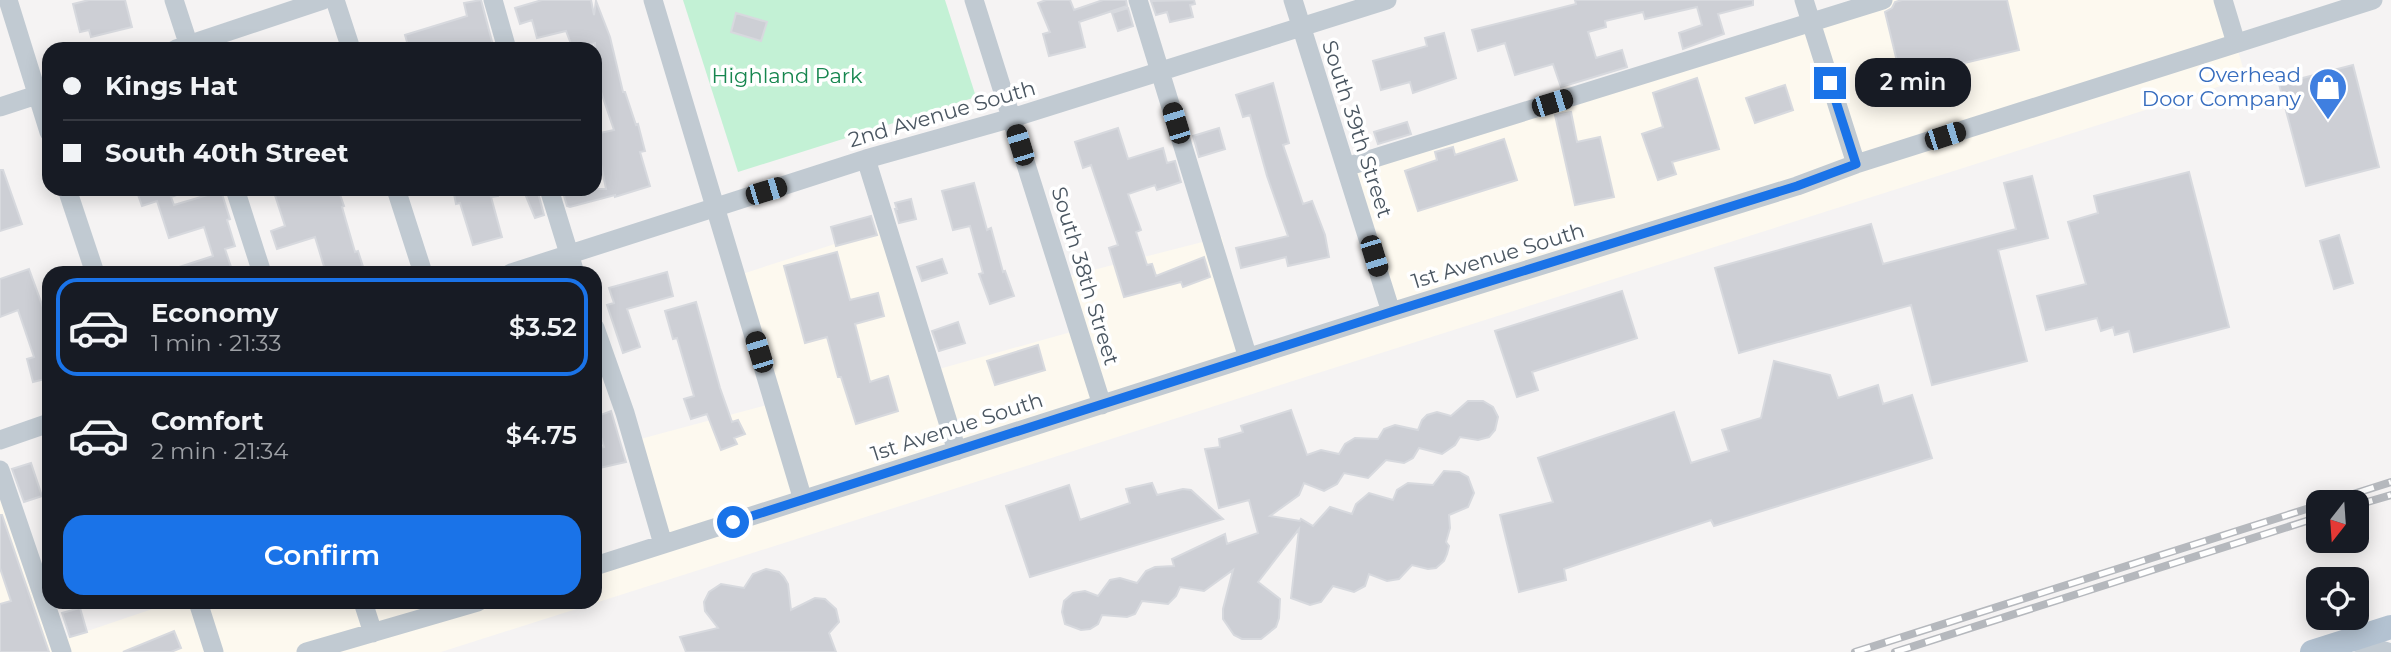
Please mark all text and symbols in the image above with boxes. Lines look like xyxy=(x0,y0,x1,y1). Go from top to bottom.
street label: South 39th Street xyxy=(1317,37,1398,221)
callout: 2 min xyxy=(1854,58,1970,108)
place label: Overhead Door Company xyxy=(2142,62,2302,111)
park label: Highland Park xyxy=(711,63,863,88)
shop icon: Overhead Door Company xyxy=(2307,66,2349,121)
route end xyxy=(1814,67,1846,99)
text: 2 min xyxy=(1880,68,1946,96)
text: Kings Hat xyxy=(105,70,238,102)
street label: 2nd Avenue South xyxy=(845,75,1038,152)
car xyxy=(1529,87,1576,119)
car xyxy=(1160,100,1193,146)
car xyxy=(1922,120,1969,152)
car xyxy=(1004,122,1037,168)
text: South 40th Street xyxy=(105,137,349,169)
car xyxy=(743,175,790,207)
street label: South 38th Street xyxy=(1046,184,1125,368)
street label: 1st Avenue South xyxy=(1408,217,1587,294)
car xyxy=(1358,233,1391,279)
icon: car xyxy=(67,296,130,359)
text: Economy xyxy=(151,297,278,329)
text: $3.52 xyxy=(509,311,577,343)
text: 1 min · 21:33 xyxy=(151,329,281,357)
car xyxy=(743,329,776,375)
street label: 1st Avenue South xyxy=(868,387,1046,466)
icon: car xyxy=(67,404,130,467)
text: Comfort xyxy=(151,405,263,437)
text: $4.75 xyxy=(506,419,577,451)
text: 2 min · 21:34 xyxy=(151,437,289,465)
north arrow xyxy=(2306,490,2370,553)
map controls xyxy=(2306,490,2369,630)
route start xyxy=(717,506,749,538)
button: Confirm xyxy=(63,515,581,595)
button: locate xyxy=(2306,567,2369,630)

